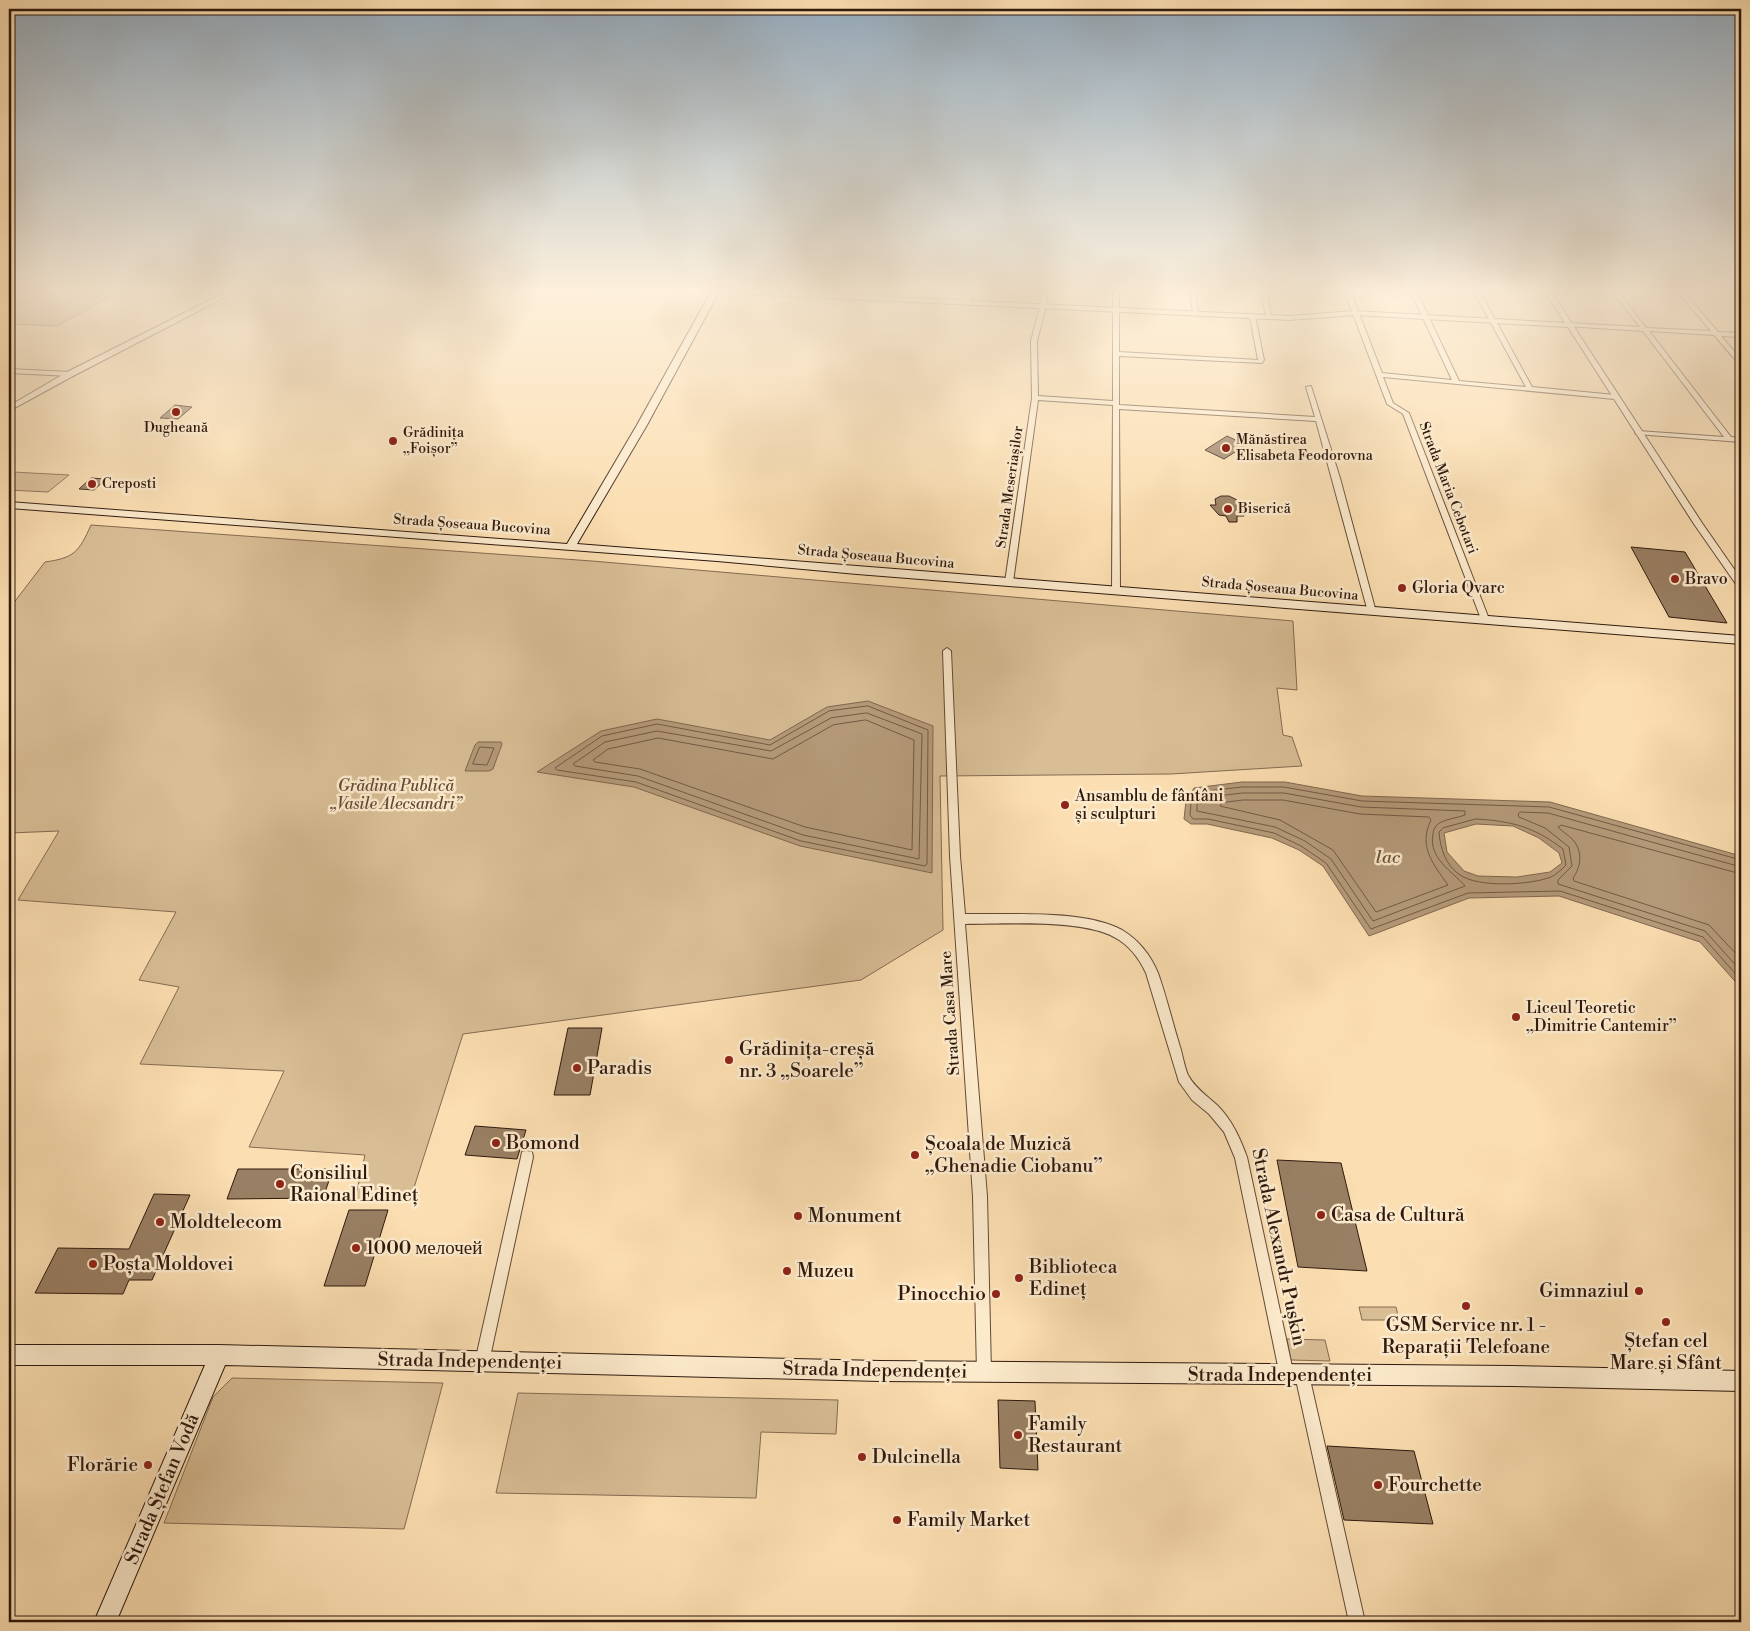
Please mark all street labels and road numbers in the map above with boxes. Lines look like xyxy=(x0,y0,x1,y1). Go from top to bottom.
street label: Strada Maria Cebotari xyxy=(1415,419,1482,557)
street label: Strada Meseriașilor xyxy=(992,425,1028,549)
street label: Strada Șoseaua Bucovina xyxy=(393,511,552,540)
street label: Strada Șoseaua Bucovina xyxy=(797,541,956,573)
street label: Strada Șoseaua Bucovina xyxy=(1201,573,1360,605)
street label: Strada Casa Mare xyxy=(936,950,964,1076)
street label: Strada Alexandr Pușkin xyxy=(1246,1146,1312,1348)
street label: Strada Independenței xyxy=(377,1347,563,1375)
street label: Strada Independenței xyxy=(782,1356,968,1384)
street label: Strada Independenței xyxy=(1188,1363,1372,1387)
street label: Strada Ștefan Vodă xyxy=(119,1410,205,1568)

